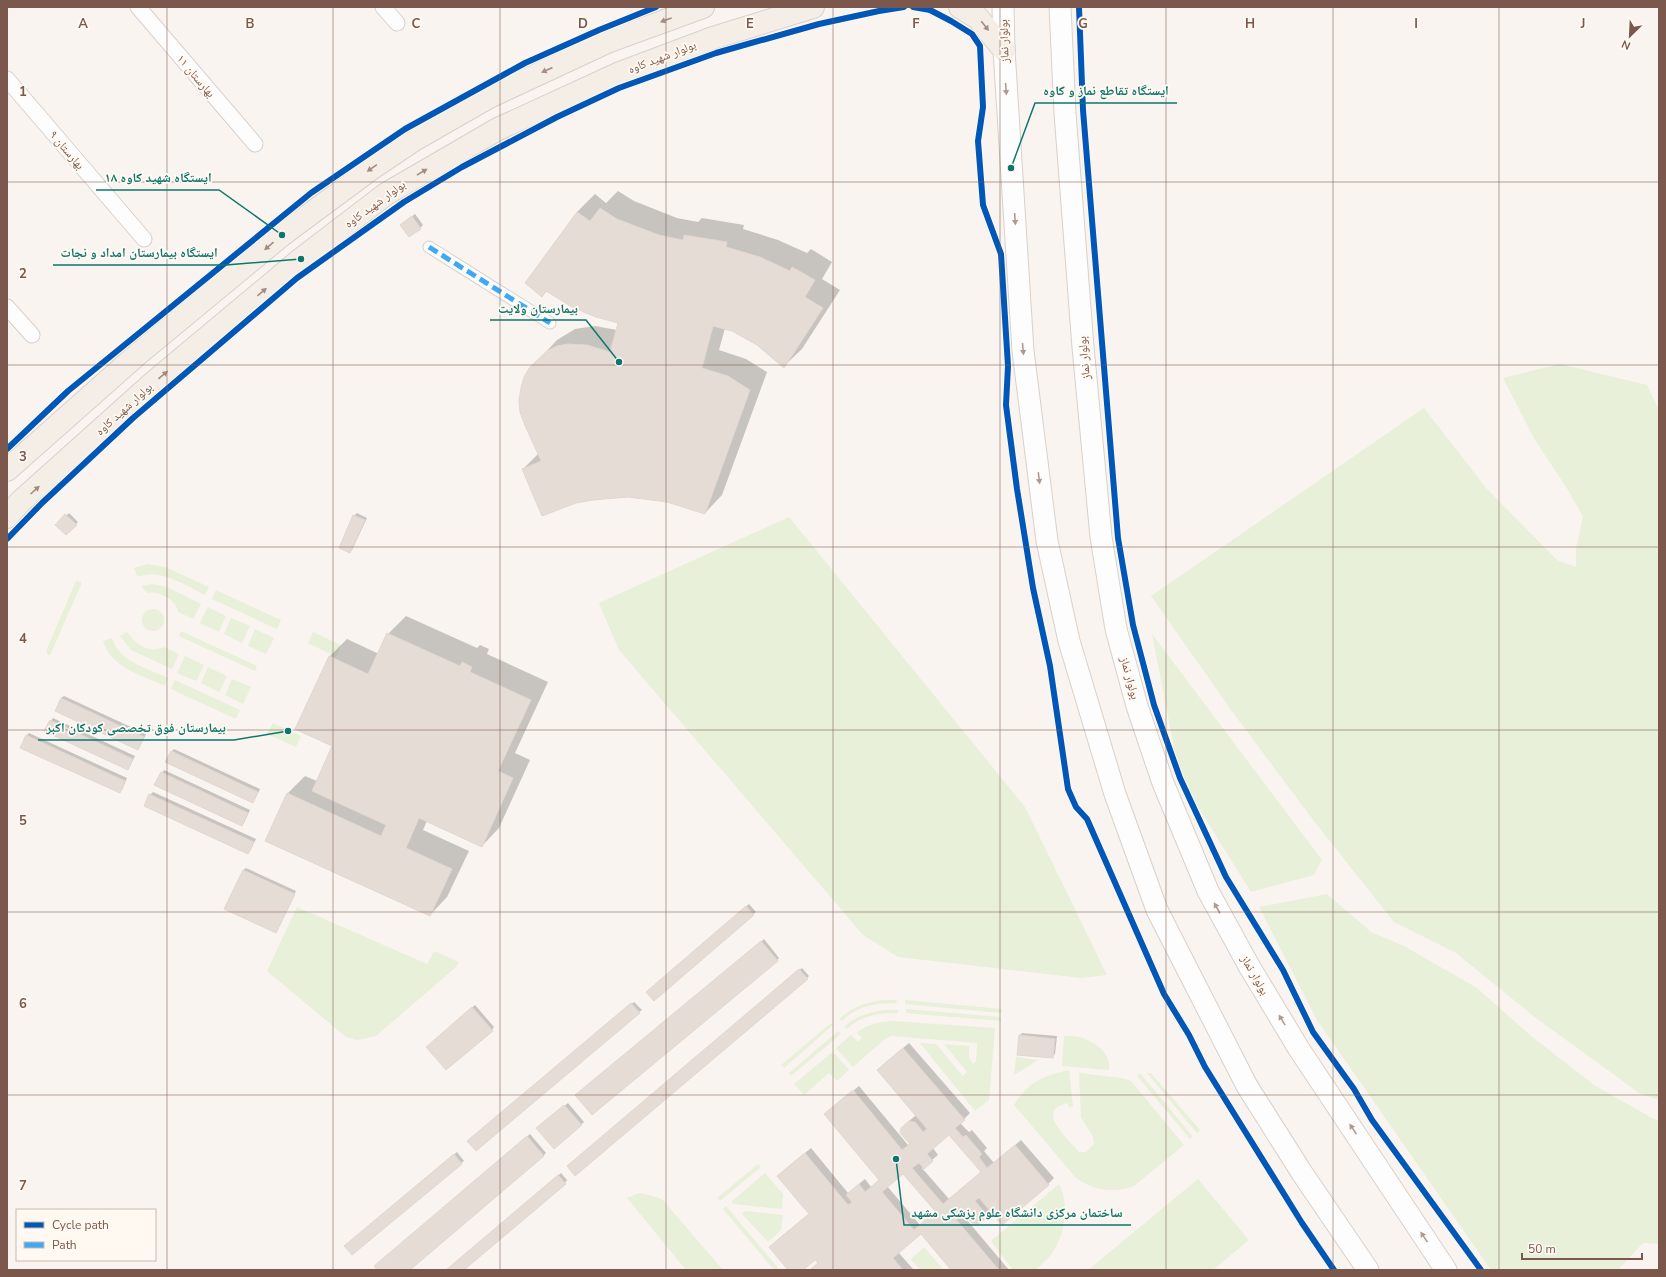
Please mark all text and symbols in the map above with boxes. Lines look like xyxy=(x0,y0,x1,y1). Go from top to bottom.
text: A xyxy=(78,15,88,33)
text: B xyxy=(246,15,255,33)
text: C xyxy=(412,15,421,33)
text: D xyxy=(578,15,588,33)
text: E xyxy=(746,15,754,33)
text: F xyxy=(912,15,920,33)
text: G xyxy=(1078,15,1088,33)
text: H xyxy=(1245,15,1255,33)
text: I xyxy=(1414,15,1418,33)
text: J xyxy=(1580,15,1585,33)
north arrow xyxy=(1610,16,1650,56)
one-way arrow xyxy=(660,18,672,24)
street label: بولوار نماز xyxy=(995,19,1013,64)
one-way arrow xyxy=(980,20,989,31)
text: N xyxy=(1619,36,1633,53)
street label: بولوار شهید کاوه xyxy=(626,37,698,77)
street label: بهارستان ۱۱ xyxy=(173,51,219,101)
one-way arrow xyxy=(541,67,552,73)
callout: ایستگاه تقاطع نماز و کاوه xyxy=(1035,78,1177,103)
text: ایستگاه تقاطع نماز و کاوه xyxy=(1043,82,1169,100)
text: 1 xyxy=(19,83,27,101)
one-way arrow xyxy=(1003,83,1010,95)
street label: بهارستان ۹ xyxy=(46,127,88,173)
one-way arrow xyxy=(367,164,378,172)
callout: ایستگاه شهید کاوه ۱۸ xyxy=(96,165,219,190)
one-way arrow xyxy=(417,168,427,176)
text: ایستگاه شهید کاوه ۱۸ xyxy=(104,169,212,187)
street label: بولوار شهید کاوه xyxy=(341,176,409,232)
one-way arrow xyxy=(1011,213,1018,225)
callout: ایستگاه بیمارستان امداد و نجات xyxy=(53,240,226,265)
one-way arrow xyxy=(263,242,274,251)
text: ایستگاه بیمارستان امداد و نجات xyxy=(60,244,218,262)
text: 2 xyxy=(19,265,27,283)
one-way arrow xyxy=(257,287,268,296)
callout: بیمارستان ولایت xyxy=(490,295,586,320)
text: بیمارستان ولایت xyxy=(498,300,578,318)
street label: بولوار نماز xyxy=(1074,336,1094,381)
one-way arrow xyxy=(1020,343,1026,355)
one-way arrow xyxy=(157,370,168,379)
street label: بولوار شهید کاوه xyxy=(92,379,156,439)
text: 3 xyxy=(19,448,27,466)
one-way arrow xyxy=(1036,472,1042,484)
one-way arrow xyxy=(29,485,40,494)
text: 4 xyxy=(19,630,27,648)
street label: بولوار نماز xyxy=(1116,654,1143,701)
callout: بیمارستان فوق تخصصی کودکان اکبر xyxy=(38,715,234,740)
text: بیمارستان فوق تخصصی کودکان اکبر xyxy=(45,719,226,737)
text: 5 xyxy=(19,812,27,830)
one-way arrow xyxy=(1213,902,1220,913)
street label: بولوار نماز xyxy=(1237,951,1273,998)
text: 6 xyxy=(19,995,27,1013)
one-way arrow xyxy=(1278,1014,1285,1026)
one-way arrow xyxy=(1349,1123,1356,1135)
text: 7 xyxy=(19,1177,27,1195)
callout: ساختمان مرکزی دانشگاه علوم پزشکی مشهد xyxy=(904,1200,1131,1225)
text: ساختمان مرکزی دانشگاه علوم پزشکی مشهد xyxy=(911,1204,1123,1222)
legend xyxy=(16,1209,156,1261)
text: Cycle path xyxy=(52,1217,109,1233)
one-way arrow xyxy=(1421,1232,1428,1243)
scale bar xyxy=(1522,1235,1642,1261)
text: Path xyxy=(52,1237,77,1253)
text: 50 m xyxy=(1528,1241,1556,1257)

